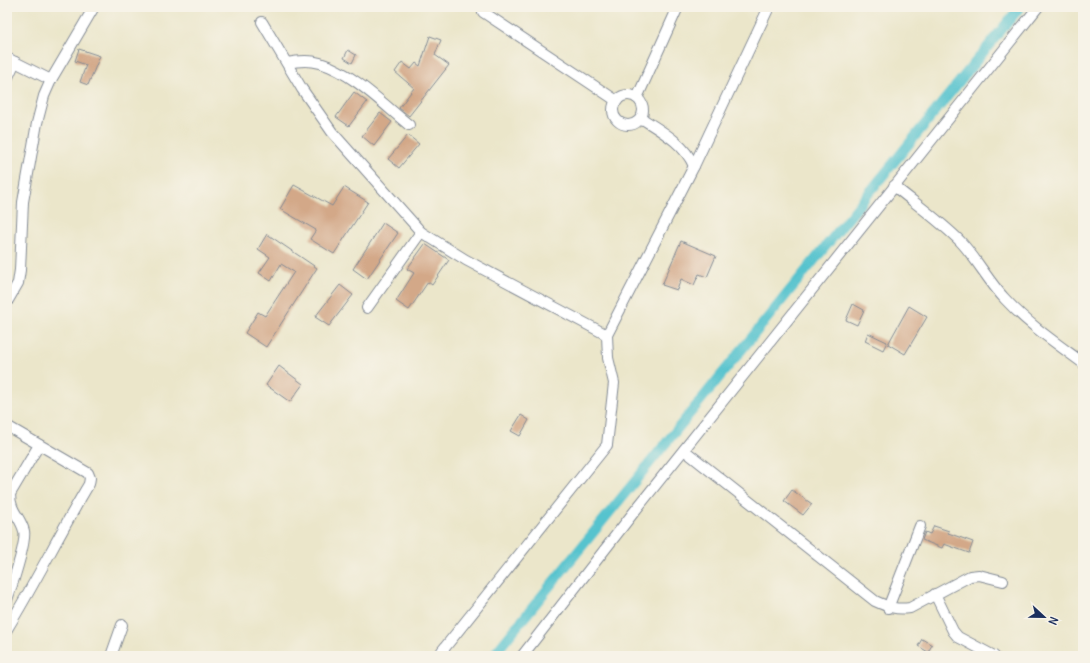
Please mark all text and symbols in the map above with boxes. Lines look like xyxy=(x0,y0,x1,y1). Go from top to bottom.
north arrow xyxy=(1024,597,1064,637)
text: N xyxy=(1045,615,1061,627)

